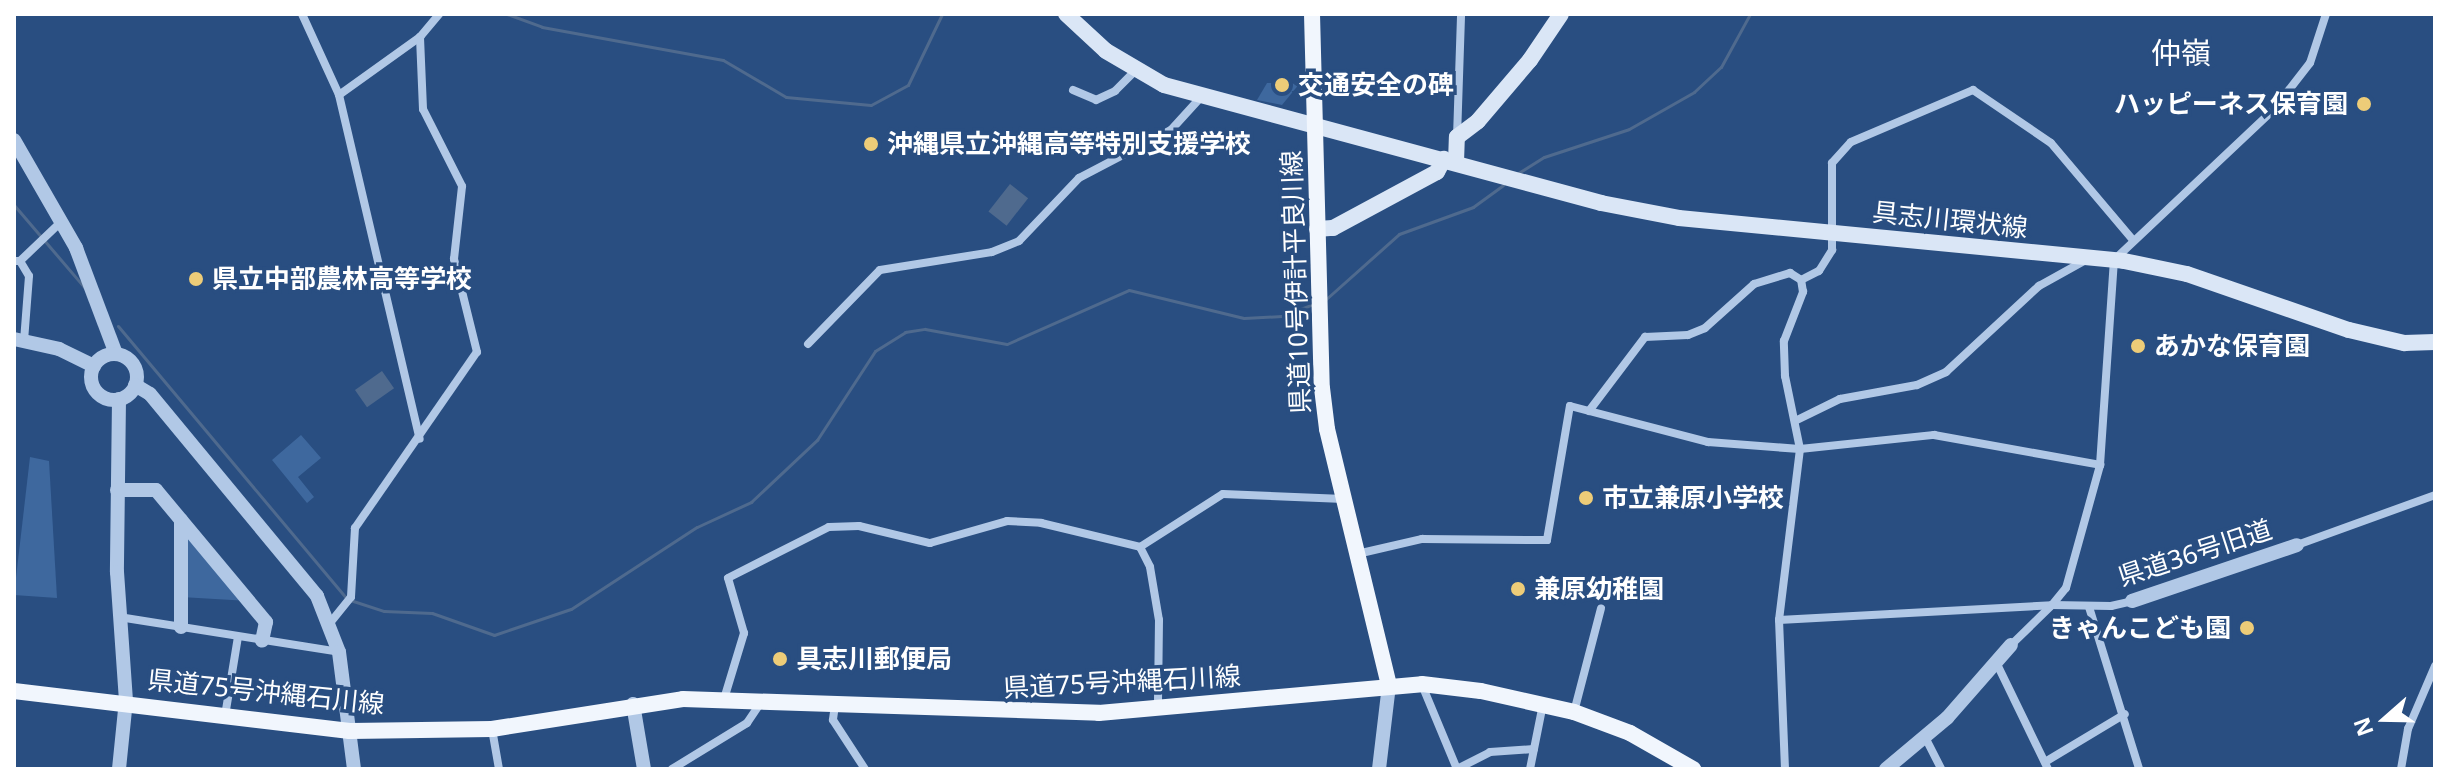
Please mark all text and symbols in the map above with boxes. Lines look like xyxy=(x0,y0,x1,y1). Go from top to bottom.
district label: 仲嶺 xyxy=(2151,35,2211,71)
place label: 交通安全の碑 xyxy=(1298,69,1454,101)
marker: 交通安全の碑 xyxy=(1273,76,1291,94)
place label: ハッピーネス保育園 xyxy=(2114,88,2348,120)
marker: ハッピーネス保育園 xyxy=(2355,95,2373,113)
place label: 沖縄県立沖縄高等特別支援学校 xyxy=(887,128,1251,160)
marker: 沖縄県立沖縄高等特別支援学校 xyxy=(862,135,880,153)
street label: 県道10号伊計平良川線 xyxy=(1276,150,1316,414)
street label: 具志川環状線 xyxy=(1871,196,2029,244)
place label: 県立中部農林高等学校 xyxy=(212,263,472,295)
marker: 県立中部農林高等学校 xyxy=(187,270,205,288)
place label: あかな保育園 xyxy=(2154,330,2310,362)
marker: あかな保育園 xyxy=(2129,337,2147,355)
place label: 市立兼原小学校 xyxy=(1602,482,1784,514)
marker: 市立兼原小学校 xyxy=(1577,489,1595,507)
street label: 県道36号旧道 xyxy=(2114,513,2276,593)
place label: 兼原幼稚園 xyxy=(1534,573,1664,605)
marker: 兼原幼稚園 xyxy=(1509,580,1527,598)
place label: きゃんこども園 xyxy=(2049,612,2231,644)
marker: きゃんこども園 xyxy=(2238,619,2256,637)
place label: 具志川郵便局 xyxy=(796,643,952,675)
marker: 具志川郵便局 xyxy=(771,650,789,668)
street label: 県道75号沖縄石川線 xyxy=(1002,660,1242,704)
street label: 県道75号沖縄石川線 xyxy=(146,664,386,720)
north arrow xyxy=(2345,679,2425,759)
text: N xyxy=(2345,714,2380,741)

